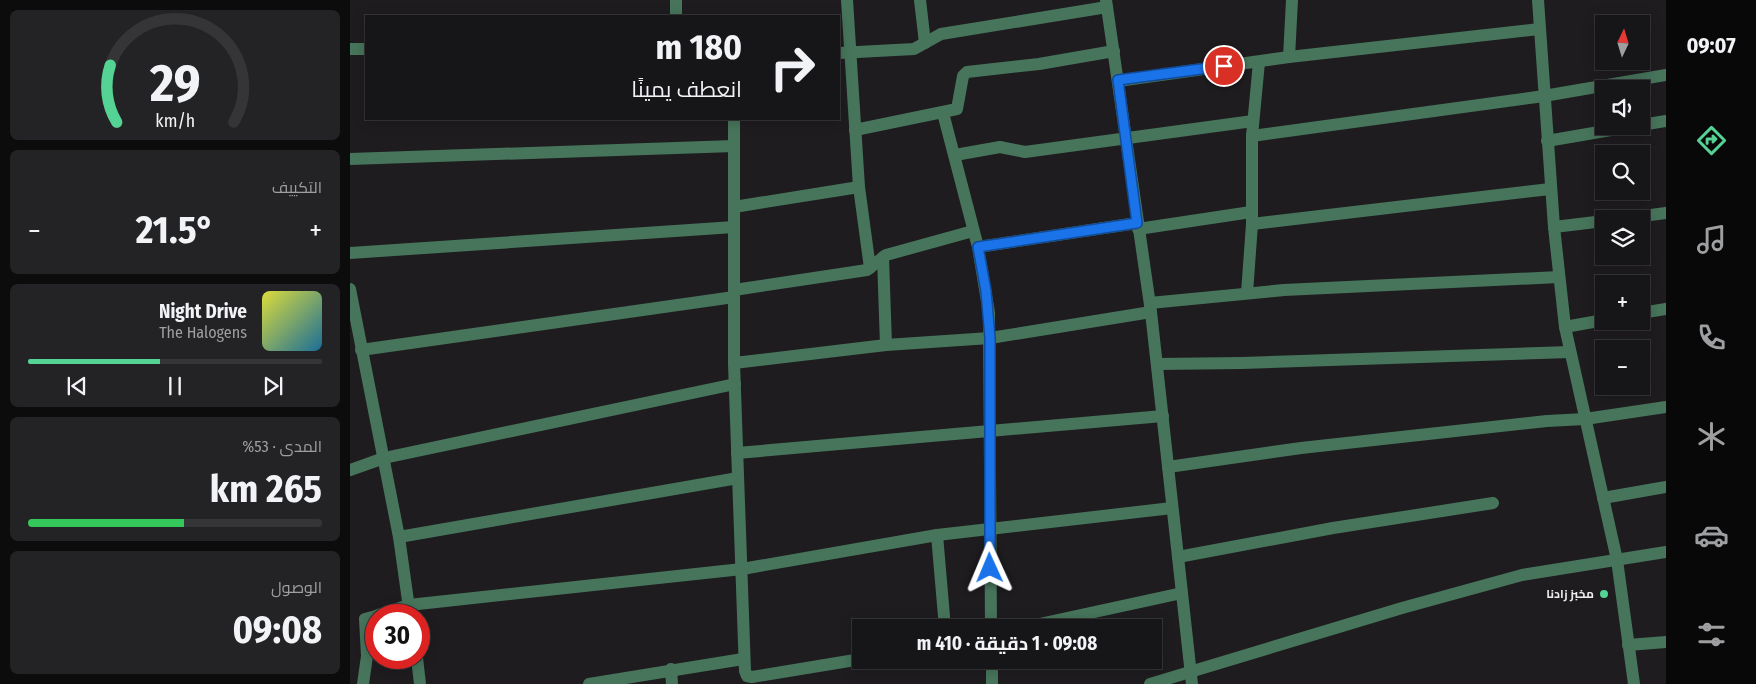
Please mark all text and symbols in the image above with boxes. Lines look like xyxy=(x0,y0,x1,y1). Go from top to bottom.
north arrow xyxy=(1595,15,1650,70)
map controls xyxy=(1595,15,1650,395)
text: 180 m xyxy=(656,26,742,68)
text: 09:07 xyxy=(1686,32,1736,59)
icon: right xyxy=(760,35,825,100)
pin xyxy=(1203,45,1245,87)
text: 29 xyxy=(149,52,200,115)
icon: arrive xyxy=(1210,52,1238,80)
text: انعطف يمينًا xyxy=(631,76,742,103)
button: sound xyxy=(1595,80,1650,135)
text: km/h xyxy=(155,110,195,132)
icon: directions xyxy=(1694,123,1729,158)
button: search xyxy=(1595,145,1650,200)
text: التكييف xyxy=(272,178,322,197)
text: 21.5° xyxy=(136,207,214,253)
button: layers xyxy=(1595,210,1650,265)
text: − xyxy=(28,214,41,247)
text: + xyxy=(309,214,322,247)
icon: music xyxy=(1694,222,1729,257)
button: + xyxy=(1595,275,1650,330)
text: Night Drive xyxy=(159,300,247,323)
icon: phone xyxy=(1694,320,1729,355)
text: The Halogens xyxy=(159,323,247,342)
button: − xyxy=(1595,340,1650,395)
icon: previous xyxy=(63,372,91,400)
icon: pause xyxy=(161,372,189,400)
icon: next xyxy=(259,372,287,400)
icon: climate xyxy=(1694,419,1729,454)
text: المدى · 53% xyxy=(242,437,322,456)
text: 265 km xyxy=(210,466,322,512)
icon: car xyxy=(1694,518,1729,553)
position arrow xyxy=(963,541,1015,593)
text: الوصول xyxy=(271,578,322,597)
place label: مخبز زادنا xyxy=(1546,587,1594,602)
marker: مخبز زادنا xyxy=(1598,588,1610,600)
speed limit sign: 30 xyxy=(365,604,430,669)
text: 09:08 xyxy=(232,607,322,653)
icon: filters xyxy=(1694,617,1729,652)
text: 09:08 · 1 دقيقة · 410 m xyxy=(917,632,1097,655)

